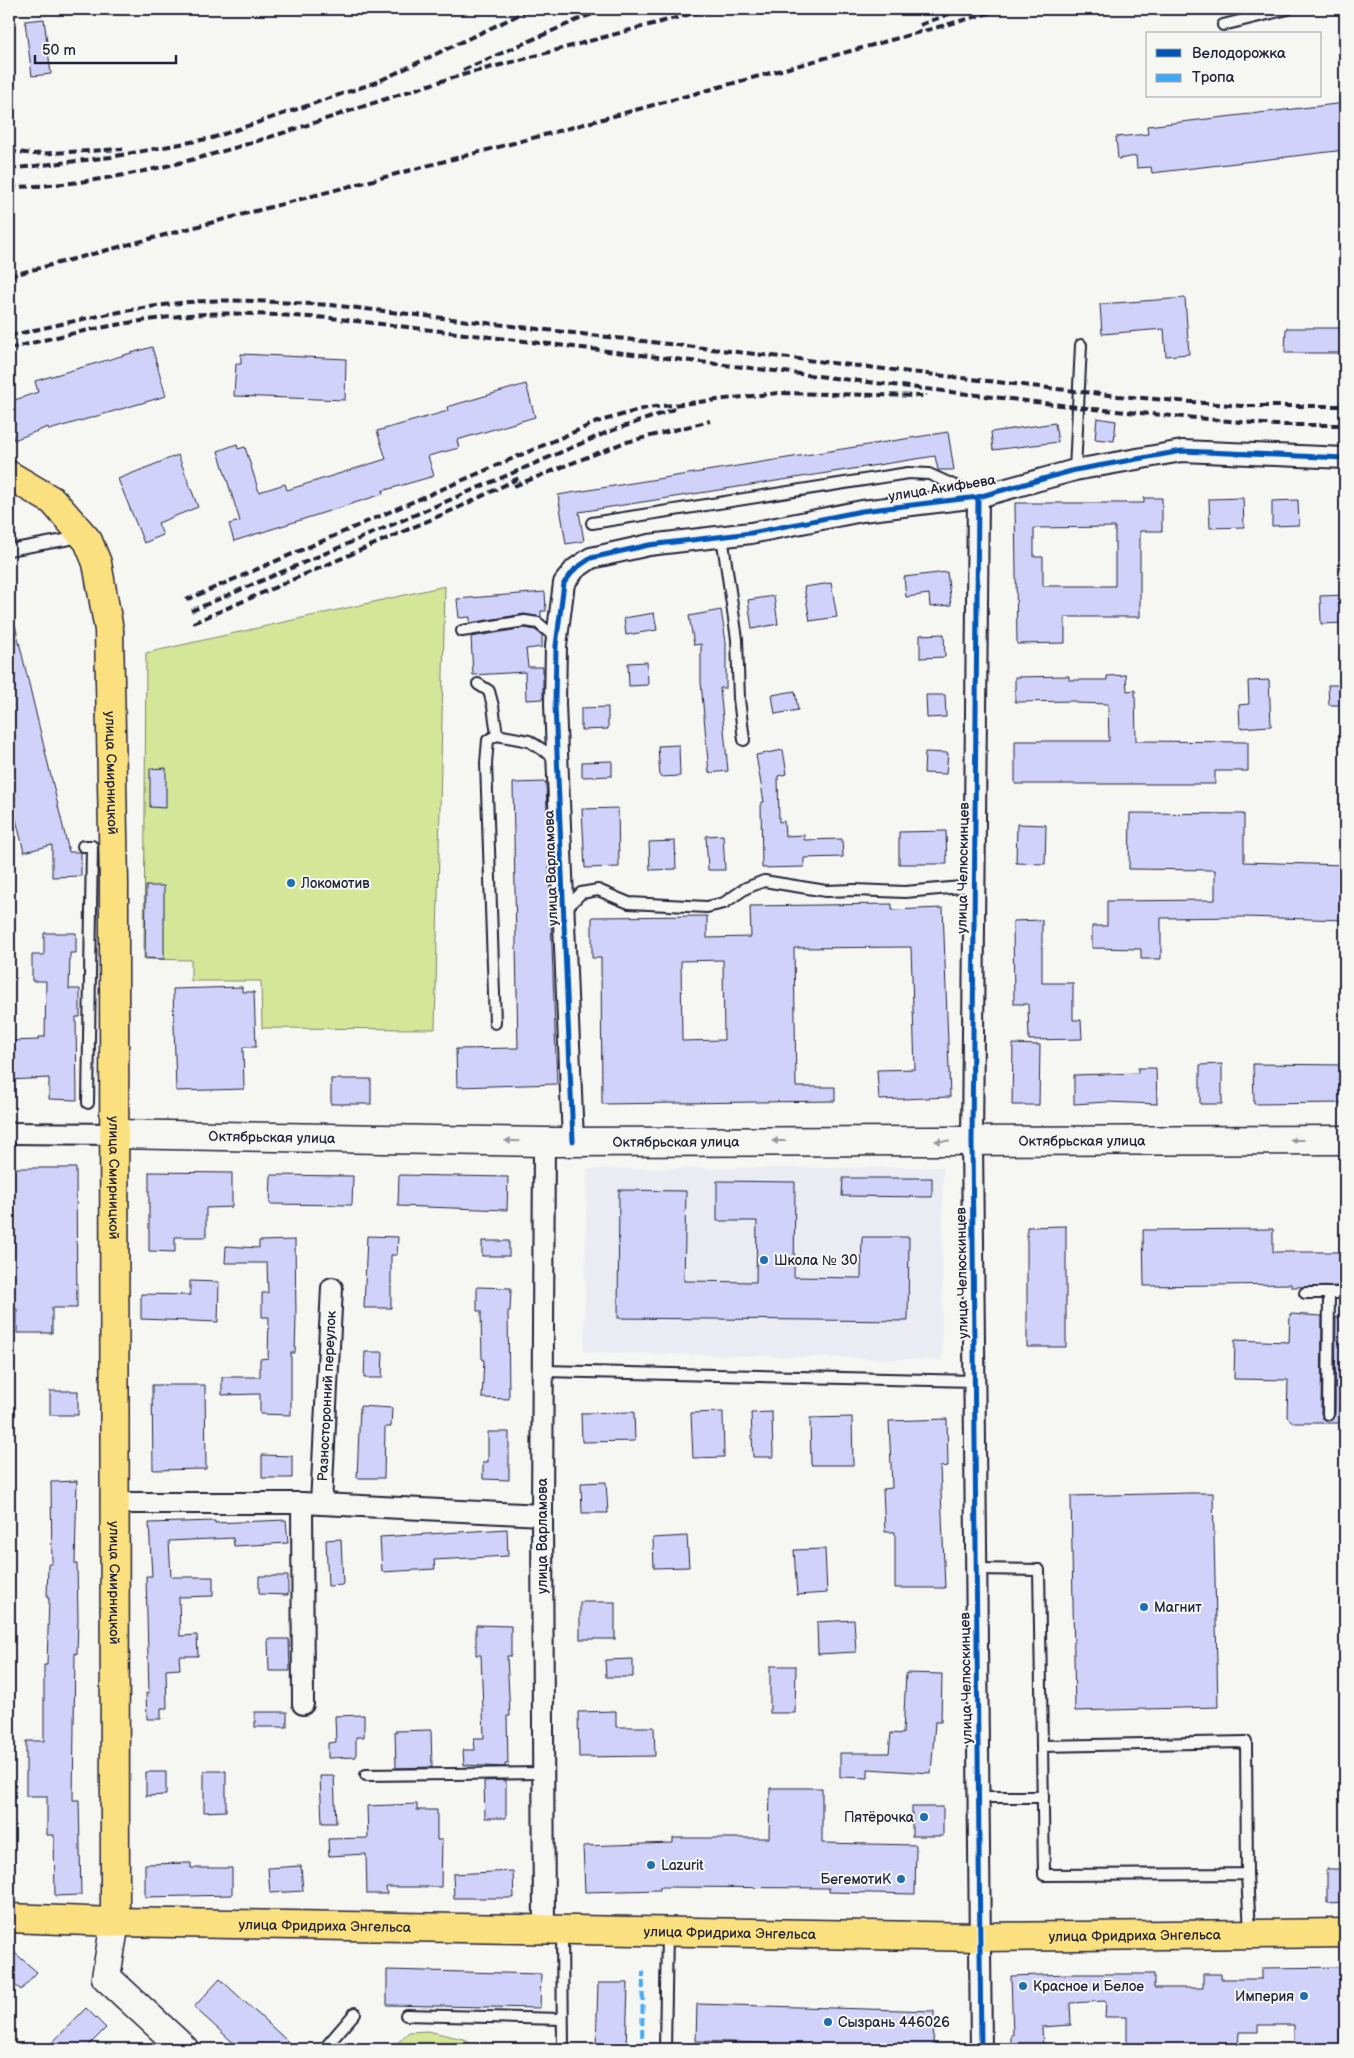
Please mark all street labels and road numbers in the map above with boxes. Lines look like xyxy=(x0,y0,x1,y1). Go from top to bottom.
street label: улица Акифьева xyxy=(887,471,998,505)
street label: улица Смирницкой xyxy=(102,711,122,835)
street label: улица Челюскинцев xyxy=(953,801,973,934)
street label: улица Варламова xyxy=(540,809,562,926)
street label: улица Смирницкой xyxy=(106,1116,123,1240)
street label: Октябрьская улица xyxy=(208,1127,336,1147)
street label: Октябрьская улица xyxy=(1018,1132,1146,1149)
street label: Октябрьская улица xyxy=(612,1133,740,1150)
street label: улица Челюскинцев xyxy=(952,1206,972,1339)
street label: Разносторонний переулок xyxy=(314,1310,339,1482)
street label: улица Варламова xyxy=(534,1477,551,1594)
street label: улица Смирницкой xyxy=(106,1521,123,1645)
street label: улица Челюскинцев xyxy=(956,1611,976,1744)
street label: улица Фридриха Энгельса xyxy=(239,1916,412,1936)
street label: улица Фридриха Энгельса xyxy=(644,1923,817,1943)
street label: улица Фридриха Энгельса xyxy=(1049,1926,1222,1945)

